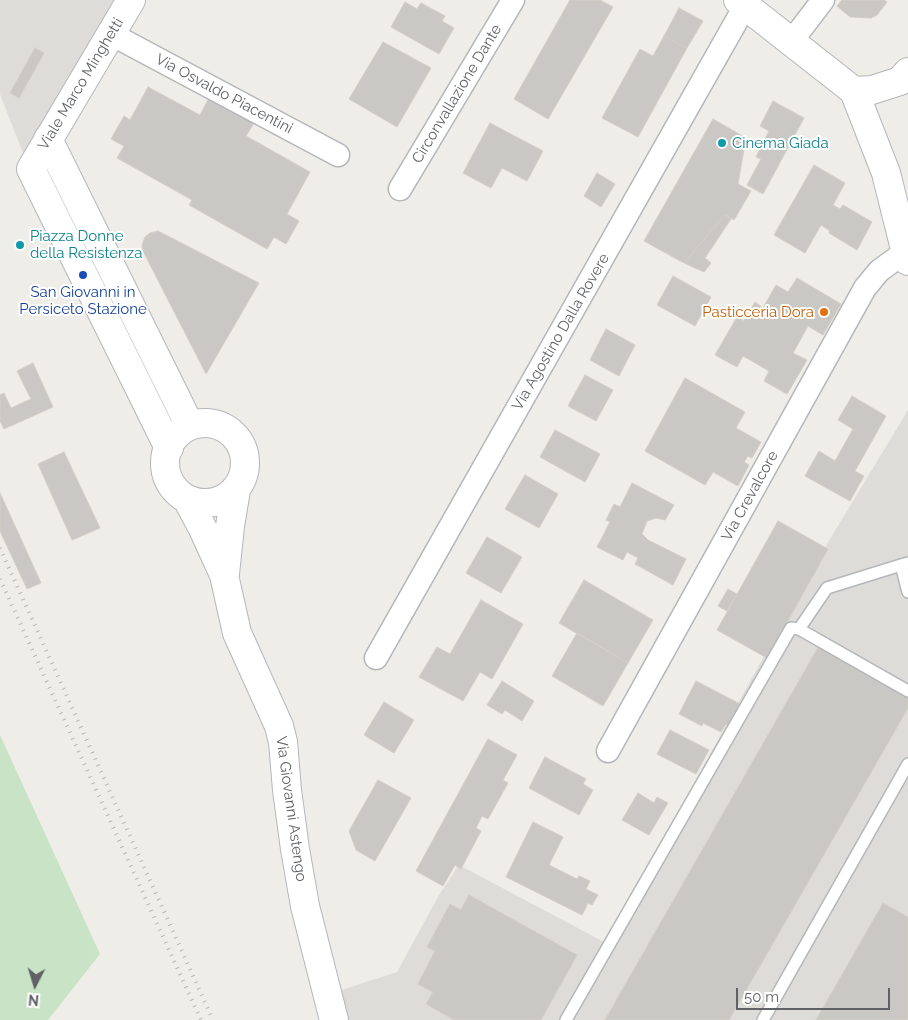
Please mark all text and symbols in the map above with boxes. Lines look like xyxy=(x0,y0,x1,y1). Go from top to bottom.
street label: Viale Marco Minghetti xyxy=(34,15,128,153)
street label: Circonvallazione Dante xyxy=(408,21,506,167)
street label: Via Osvaldo Piacentini xyxy=(152,50,296,138)
place label: Cinema Giada xyxy=(732,134,829,152)
marker: Cinema Giada xyxy=(716,137,728,149)
place label: Piazza Donne della Resistenza xyxy=(30,227,142,262)
marker: Piazza Donne della Resistenza xyxy=(14,239,26,251)
street label: Via Agostino Dalla Rovere xyxy=(509,250,613,414)
marker: San Giovanni in Persiceto Stazione xyxy=(77,269,89,281)
place label: San Giovanni in Persiceto Stazione xyxy=(19,283,147,318)
place label: Pasticceria Dora xyxy=(702,303,814,321)
marker: Pasticceria Dora xyxy=(818,306,830,318)
street label: Via Crevalcore xyxy=(718,448,782,544)
street label: Via Giovanni Astengo xyxy=(272,735,310,883)
north arrow xyxy=(10,960,60,1010)
scale bar xyxy=(738,978,892,1010)
text: 50 m xyxy=(744,988,779,1006)
text: N xyxy=(28,992,40,1008)

